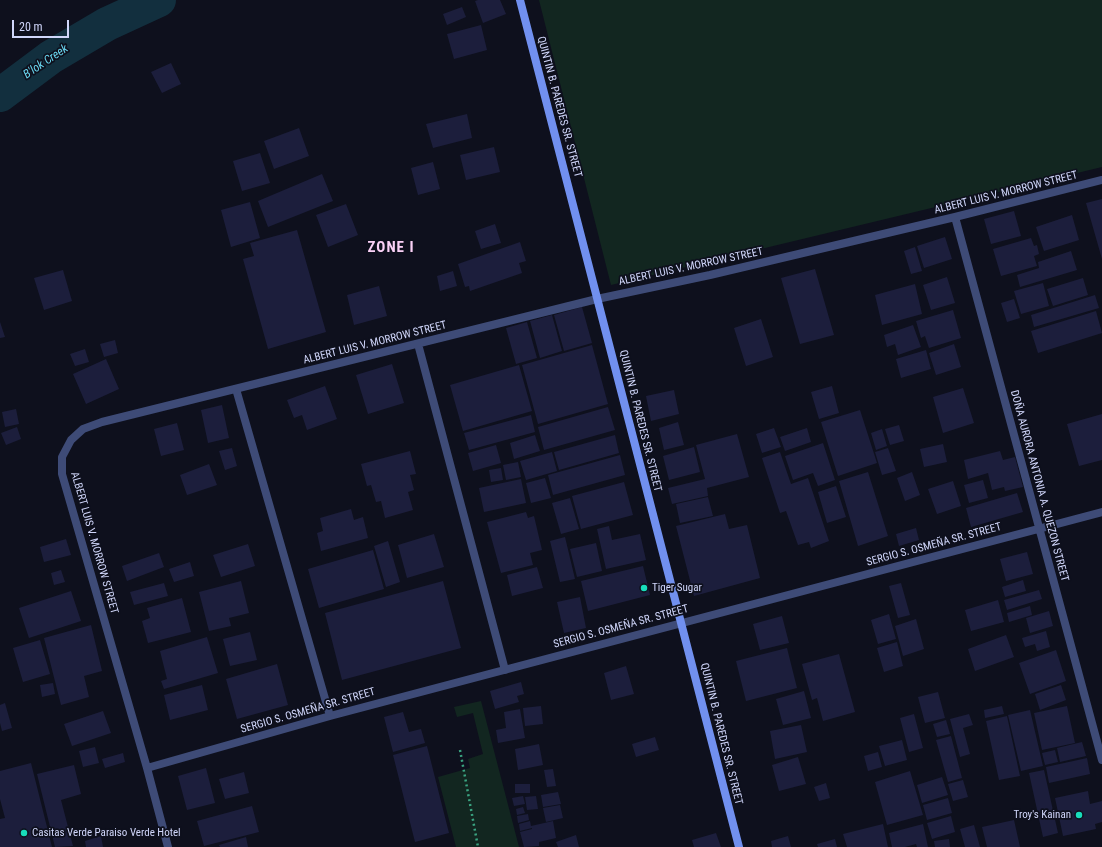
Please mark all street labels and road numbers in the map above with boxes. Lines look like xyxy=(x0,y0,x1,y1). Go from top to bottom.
street label: QUINTIN B. PAREDES SR. STREET xyxy=(534,35,584,179)
street label: ALBERT LUIS V. MORROW STREET xyxy=(933,169,1079,217)
street label: ALBERT LUIS V. MORROW STREET xyxy=(618,245,764,289)
street label: ALBERT LUIS V. MORROW STREET xyxy=(302,319,448,367)
street label: QUINTIN B. PAREDES SR. STREET xyxy=(616,349,664,493)
street label: DOÑA AURORA ANTONIA A. QUEZON STREET xyxy=(1007,389,1071,583)
street label: ALBERT LUIS V. MORROW STREET xyxy=(67,470,121,616)
street label: SERGIO S. OSMEÑA SR. STREET xyxy=(865,521,1003,569)
street label: SERGIO S. OSMEÑA SR. STREET xyxy=(552,603,690,651)
street label: QUINTIN B. PAREDES SR. STREET xyxy=(697,662,745,806)
street label: SERGIO S. OSMEÑA SR. STREET xyxy=(239,685,377,737)

